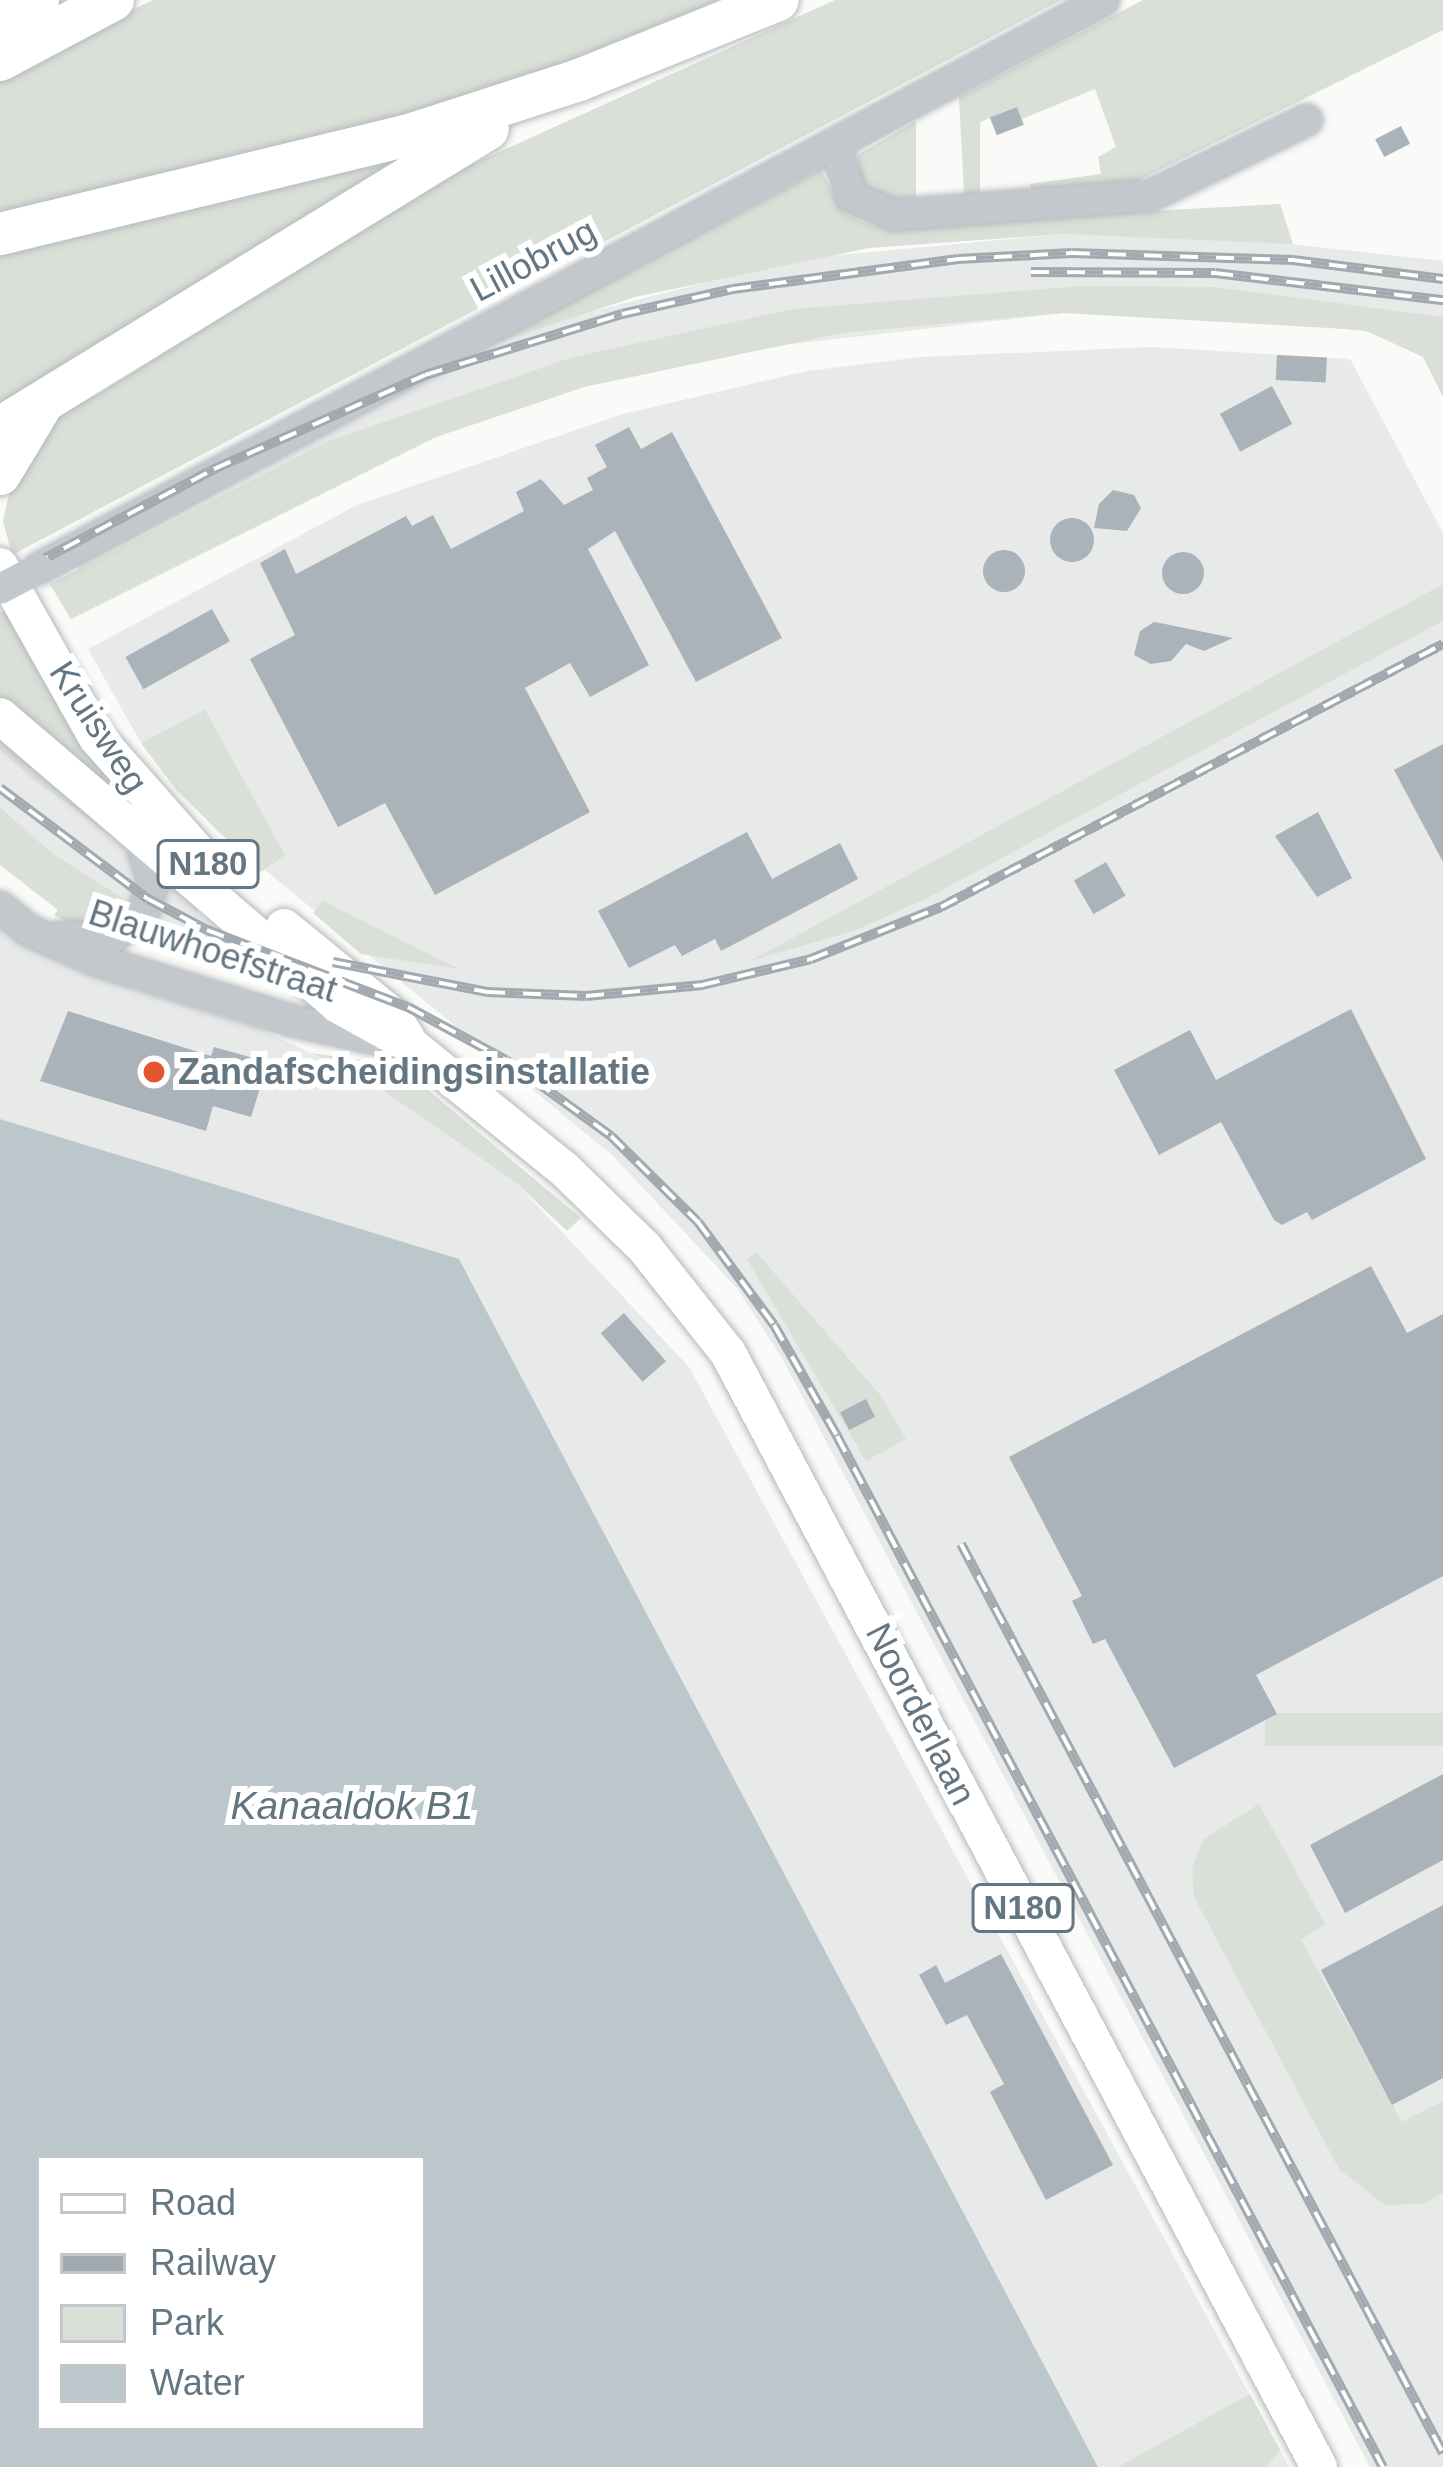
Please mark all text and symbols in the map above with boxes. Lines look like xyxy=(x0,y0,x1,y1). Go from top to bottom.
street label: Lillobrug xyxy=(463,209,603,311)
street label: Kruisweg xyxy=(41,653,157,801)
road number: N180 xyxy=(154,837,262,891)
street label: Blauwhoefstraat xyxy=(84,891,342,1011)
place label: Zandafscheidingsinstallatie xyxy=(178,1050,650,1094)
marker: Zandafscheidingsinstallatie xyxy=(141,1059,167,1085)
street label: Noorderlaan xyxy=(857,1616,985,1812)
water label: Kanaaldok B1 xyxy=(231,1783,473,1829)
road number: N180 xyxy=(969,1881,1077,1935)
legend xyxy=(36,2155,426,2431)
text: Road xyxy=(150,2182,236,2223)
text: Railway xyxy=(150,2242,276,2283)
text: Park xyxy=(150,2302,224,2343)
text: Water xyxy=(150,2362,245,2403)

